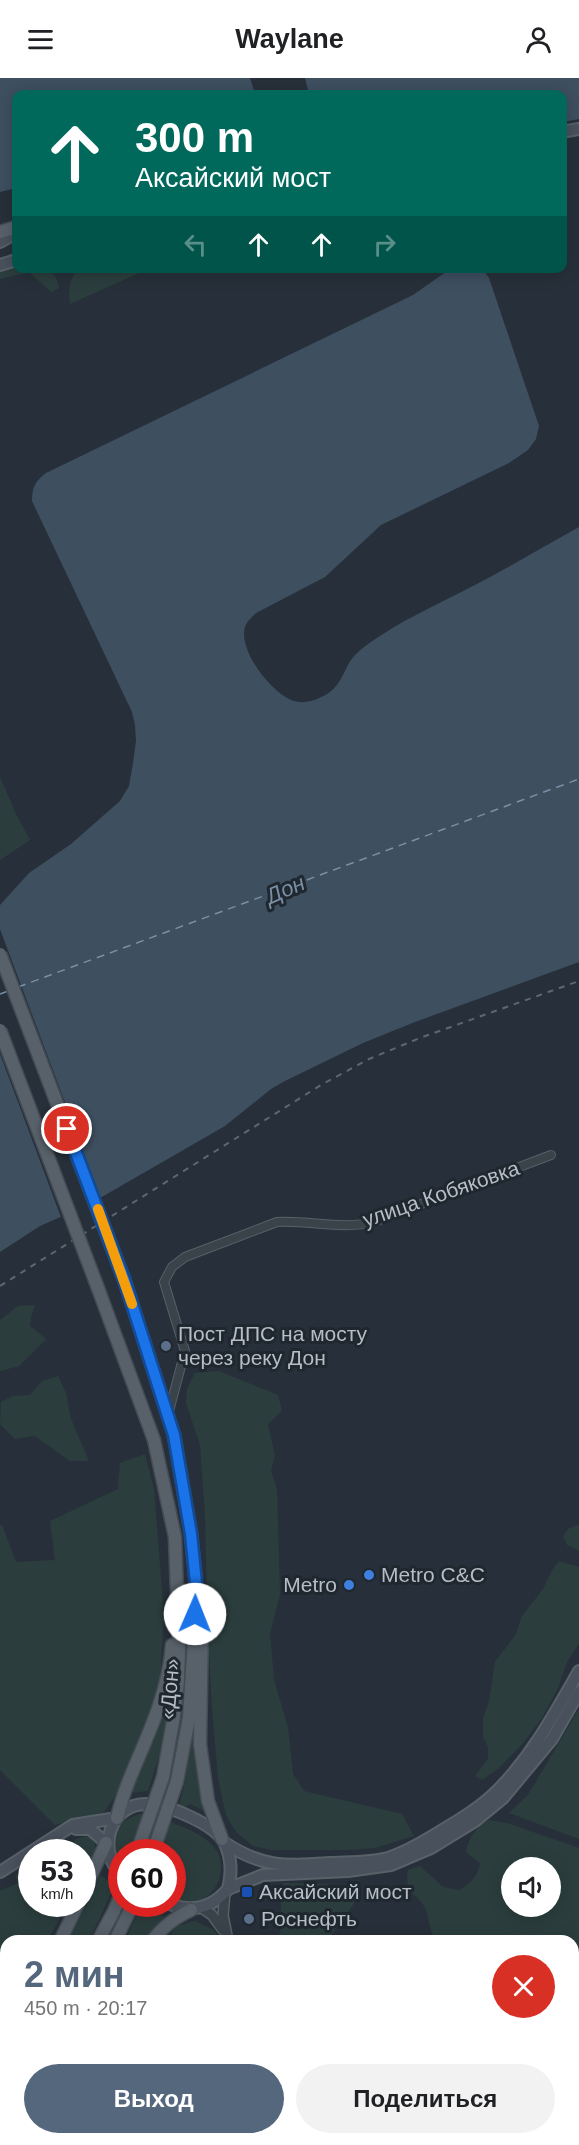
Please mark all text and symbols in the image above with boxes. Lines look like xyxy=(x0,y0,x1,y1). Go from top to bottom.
icon: menu xyxy=(24,23,57,56)
icon: person xyxy=(522,23,555,56)
text: Waylane xyxy=(235,24,344,54)
icon: ahead xyxy=(36,114,114,192)
text: 300 m xyxy=(135,114,254,161)
text: Аксайский мост xyxy=(135,163,331,193)
icon: left xyxy=(179,228,212,261)
icon: ahead xyxy=(242,228,275,261)
icon: ahead xyxy=(305,228,338,261)
icon: right xyxy=(368,228,401,261)
water label: Дон xyxy=(259,870,308,910)
pin xyxy=(41,1103,92,1154)
icon: arrive xyxy=(50,1112,83,1145)
street label: улица Кобяковка xyxy=(360,1156,522,1231)
place label: Пост ДПС на мосту через реку Дон xyxy=(178,1322,368,1369)
marker: Пост ДПС на мосту через реку Дон xyxy=(159,1339,173,1353)
place label: Metro C&C xyxy=(381,1563,485,1586)
marker: Metro C&C xyxy=(362,1568,376,1582)
place label: Metro xyxy=(283,1573,337,1596)
marker: Metro xyxy=(342,1578,356,1592)
position arrow xyxy=(163,1582,227,1646)
street label: «Дон» xyxy=(155,1658,184,1720)
speed limit sign: 60 xyxy=(108,1839,186,1917)
text: 53 xyxy=(40,1854,74,1887)
map controls xyxy=(501,1857,561,1917)
button: sound xyxy=(501,1857,561,1917)
place label: Аксайский мост xyxy=(259,1880,412,1903)
text: km/h xyxy=(41,1885,73,1902)
marker: Аксайский мост xyxy=(240,1885,254,1899)
place label: Роснефть xyxy=(261,1907,357,1930)
marker: Роснефть xyxy=(242,1912,256,1926)
text: 2 мин xyxy=(24,1954,125,1995)
button: close xyxy=(492,1955,555,2018)
text: 450 m · 20:17 xyxy=(24,1997,147,2019)
button: Выход xyxy=(24,2064,284,2133)
button: Поделиться xyxy=(296,2064,555,2133)

